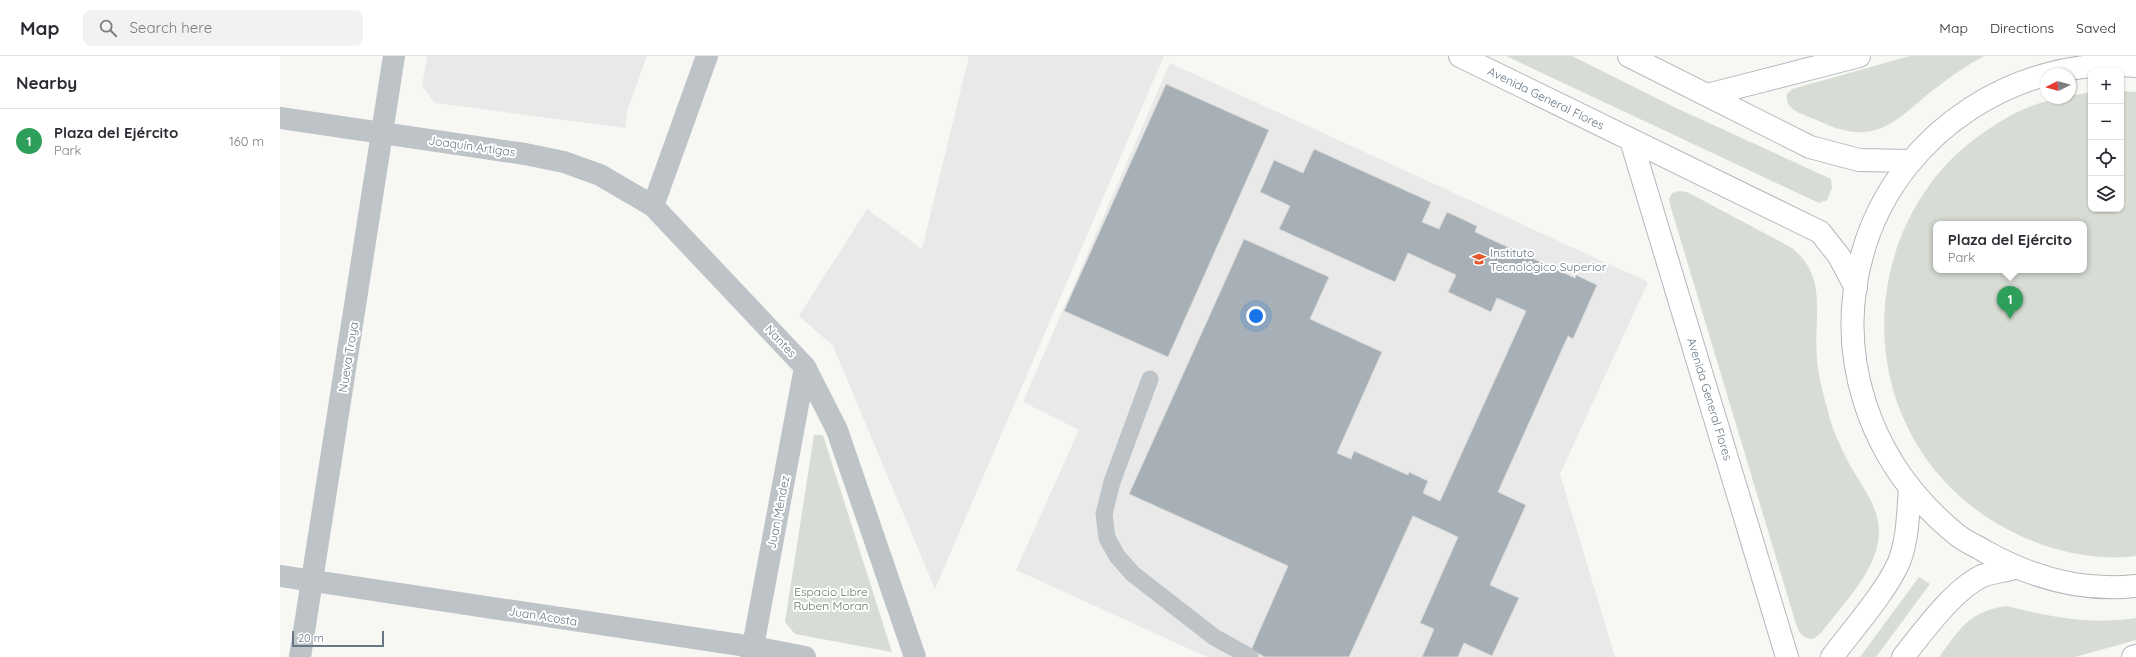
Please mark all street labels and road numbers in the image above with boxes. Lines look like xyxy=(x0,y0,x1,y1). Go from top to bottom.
street label: Avenida General Flores xyxy=(1485,63,1607,133)
street label: Joaquín Artigas xyxy=(428,132,517,160)
street label: Nueva Troya xyxy=(335,321,361,393)
street label: Nantes xyxy=(762,321,800,361)
street label: Avenida General Flores xyxy=(1684,336,1736,463)
street label: Juan Méndez xyxy=(764,474,793,550)
street label: Juan Acosta xyxy=(508,603,578,629)

